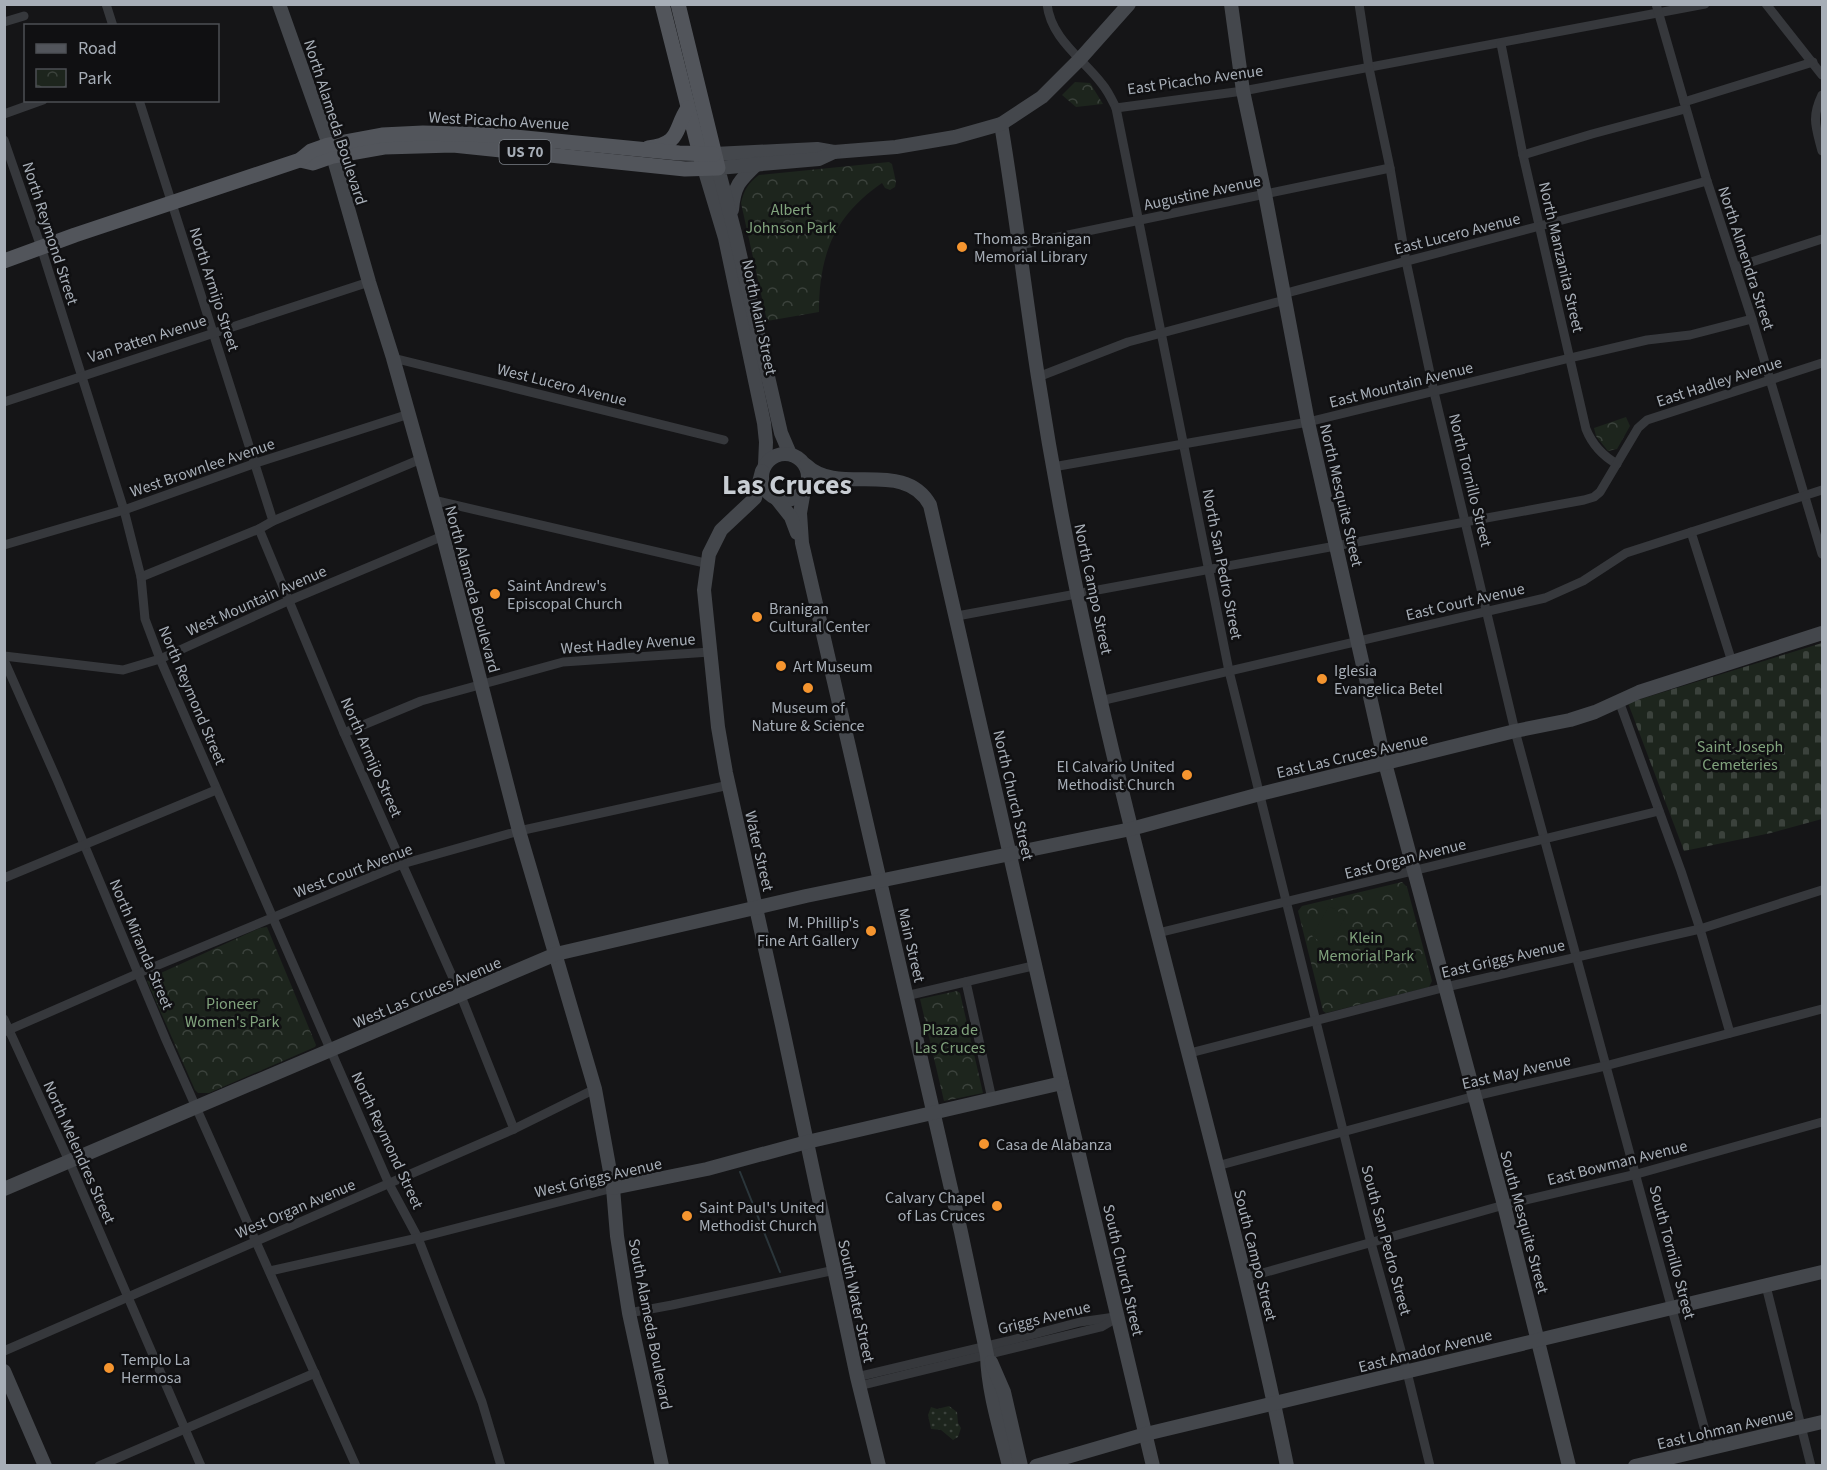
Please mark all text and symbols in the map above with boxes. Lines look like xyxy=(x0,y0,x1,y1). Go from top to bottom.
legend xyxy=(24,24,219,102)
text: Road xyxy=(78,36,117,61)
street label: North Alameda Boulevard xyxy=(298,37,372,208)
street label: East Picacho Avenue xyxy=(1126,60,1264,100)
text: Park xyxy=(78,66,112,91)
street label: West Picacho Avenue xyxy=(428,106,570,136)
road number: US 70 xyxy=(500,140,550,164)
street label: North Reymond Street xyxy=(17,159,84,308)
street label: Augustine Avenue xyxy=(1142,170,1263,216)
street label: North Manzanita Street xyxy=(1533,180,1589,335)
street label: North Almendra Street xyxy=(1712,184,1780,334)
park label: Albert Johnson Park xyxy=(745,199,837,239)
street label: East Lucero Avenue xyxy=(1392,208,1523,260)
street label: North Armijo Street xyxy=(184,224,245,355)
place label: Thomas Branigan Memorial Library xyxy=(974,228,1091,268)
marker: Thomas Branigan Memorial Library xyxy=(955,240,969,254)
street label: North Main Street xyxy=(736,257,782,378)
street label: Van Patten Avenue xyxy=(85,309,210,369)
street label: East Hadley Avenue xyxy=(1654,351,1785,413)
street label: East Mountain Avenue xyxy=(1327,356,1476,413)
street label: West Lucero Avenue xyxy=(494,358,629,412)
street label: North Tornillo Street xyxy=(1443,411,1497,550)
street label: North Mesquite Street xyxy=(1314,422,1368,569)
street label: West Brownlee Avenue xyxy=(127,433,278,503)
district label: Las Cruces xyxy=(722,465,852,505)
street label: North San Pedro Street xyxy=(1197,487,1248,642)
street label: North Alameda Boulevard xyxy=(439,503,505,675)
street label: North Campo Street xyxy=(1068,522,1118,657)
street label: West Mountain Avenue xyxy=(183,560,330,642)
place label: Saint Andrew's Episcopal Church xyxy=(507,575,623,615)
street label: East Court Avenue xyxy=(1404,578,1527,626)
marker: Saint Andrew's Episcopal Church xyxy=(488,587,502,601)
place label: Branigan Cultural Center xyxy=(769,598,870,638)
marker: Branigan Cultural Center xyxy=(750,610,764,624)
street label: North Reymond Street xyxy=(153,622,232,769)
street label: West Hadley Avenue xyxy=(560,628,696,660)
place label: Art Museum xyxy=(793,656,873,678)
marker: Art Museum xyxy=(774,659,788,673)
place label: Iglesia Evangelica Betel xyxy=(1334,660,1443,700)
marker: Iglesia Evangelica Betel xyxy=(1315,672,1329,686)
marker: Museum of Nature & Science xyxy=(801,681,815,695)
street label: North Armijo Street xyxy=(335,694,408,821)
place label: Museum of Nature & Science xyxy=(751,697,865,737)
street label: North Church Street xyxy=(987,728,1039,863)
street label: East Las Cruces Avenue xyxy=(1274,728,1430,784)
park label: Saint Joseph Cemeteries xyxy=(1697,736,1783,776)
place label: El Calvario United Methodist Church xyxy=(1056,756,1175,796)
marker: El Calvario United Methodist Church xyxy=(1180,768,1194,782)
street label: Water Street xyxy=(739,809,779,894)
street label: East Organ Avenue xyxy=(1342,833,1468,885)
street label: West Court Avenue xyxy=(291,838,416,904)
street label: North Miranda Street xyxy=(104,876,179,1014)
street label: Main Street xyxy=(892,906,930,985)
place label: M. Phillip's Fine Art Gallery xyxy=(757,912,860,952)
marker: M. Phillip's Fine Art Gallery xyxy=(864,924,878,938)
park label: Klein Memorial Park xyxy=(1318,927,1414,967)
street label: East Griggs Avenue xyxy=(1439,934,1567,984)
street label: West Las Cruces Avenue xyxy=(350,952,505,1034)
park label: Pioneer Women's Park xyxy=(185,993,279,1033)
park label: Plaza de Las Cruces xyxy=(915,1019,986,1059)
street label: East May Avenue xyxy=(1460,1049,1573,1095)
street label: North Reymond Street xyxy=(346,1068,429,1213)
street label: North Melendres Street xyxy=(38,1077,121,1228)
place label: Casa de Alabanza xyxy=(996,1134,1112,1156)
street label: East Bowman Avenue xyxy=(1545,1135,1690,1191)
marker: Casa de Alabanza xyxy=(977,1137,991,1151)
street label: South Mesquite Street xyxy=(1494,1148,1554,1297)
street label: West Griggs Avenue xyxy=(532,1153,664,1203)
street label: South San Pedro Street xyxy=(1355,1163,1417,1318)
street label: West Organ Avenue xyxy=(232,1174,359,1244)
street label: South Tornillo Street xyxy=(1644,1183,1701,1322)
place label: Calvary Chapel of Las Cruces xyxy=(885,1187,985,1227)
street label: South Campo Street xyxy=(1228,1187,1282,1324)
place label: Saint Paul's United Methodist Church xyxy=(699,1197,825,1237)
marker: Calvary Chapel of Las Cruces xyxy=(990,1199,1004,1213)
street label: South Church Street xyxy=(1097,1202,1149,1339)
marker: Saint Paul's United Methodist Church xyxy=(680,1209,694,1223)
street label: South Alameda Boulevard xyxy=(623,1237,677,1412)
street label: South Water Street xyxy=(832,1238,880,1365)
street label: Griggs Avenue xyxy=(996,1296,1093,1340)
street label: East Amador Avenue xyxy=(1356,1324,1494,1378)
place label: Templo La Hermosa xyxy=(121,1349,190,1389)
marker: Templo La Hermosa xyxy=(102,1361,116,1375)
street label: East Lohman Avenue xyxy=(1655,1403,1795,1455)

